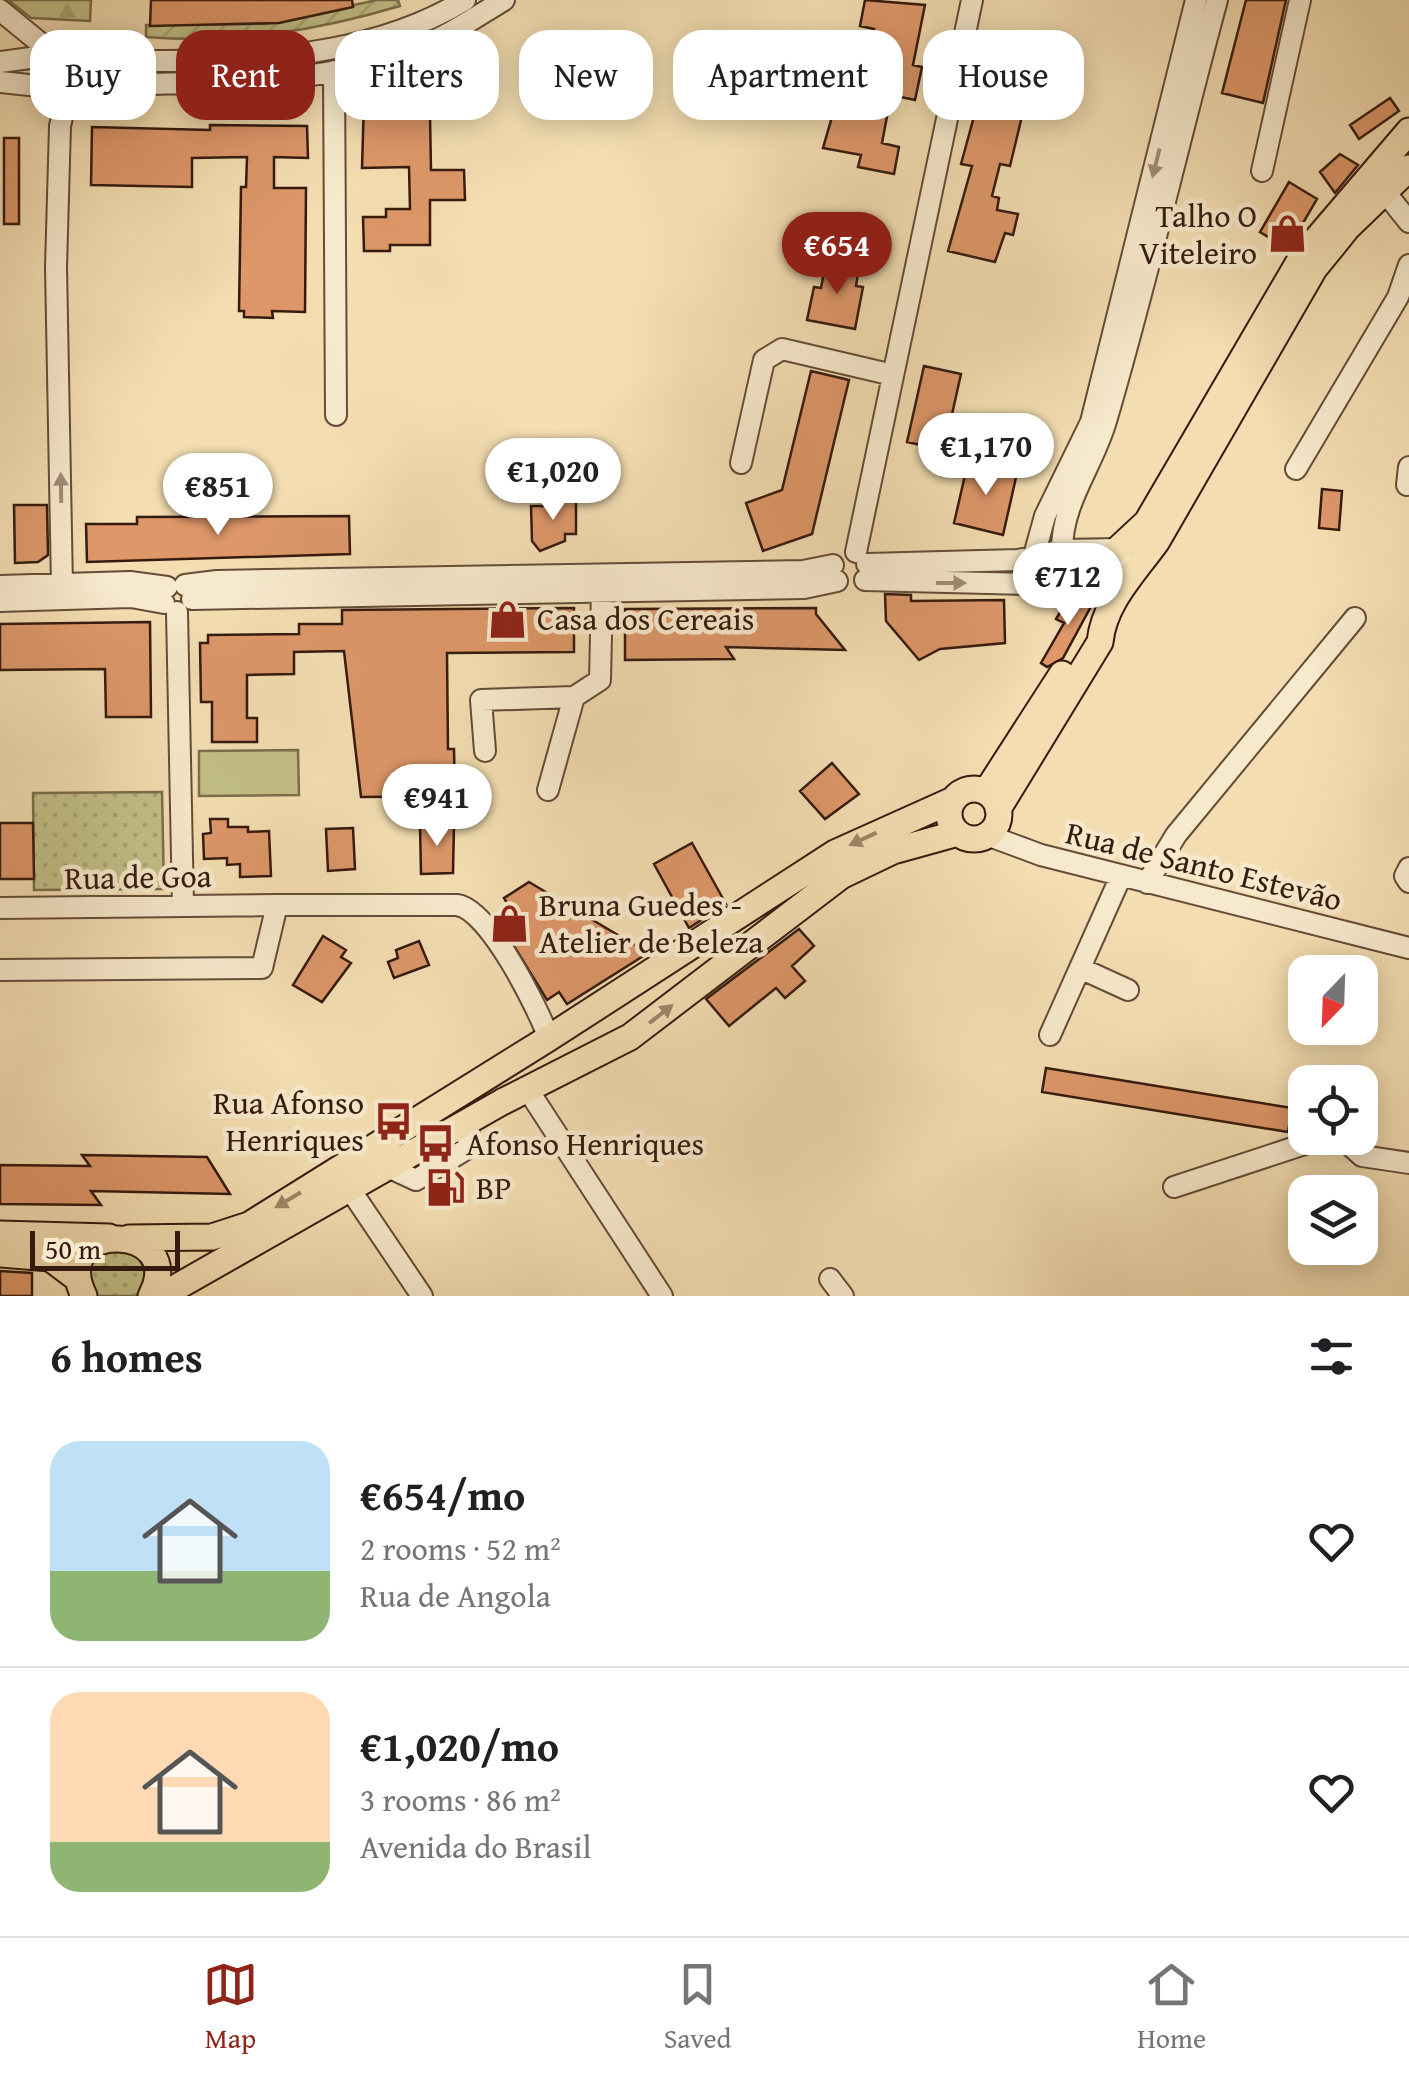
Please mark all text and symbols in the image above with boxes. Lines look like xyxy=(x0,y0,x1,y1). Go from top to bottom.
chip: Buy xyxy=(30,30,156,120)
chip: Rent xyxy=(176,30,315,120)
chip: Filters xyxy=(335,30,499,120)
chip: New xyxy=(519,30,653,120)
chip: Apartment xyxy=(673,30,903,120)
chip: House xyxy=(923,30,1084,120)
one-way arrow xyxy=(1147,147,1163,178)
place label: Talho O Viteleiro xyxy=(1139,192,1257,276)
pin: €654 xyxy=(778,212,896,297)
shop icon: Talho O Viteleiro xyxy=(1266,213,1308,255)
text: €654 xyxy=(804,221,870,268)
pin: €1,170 xyxy=(905,413,1067,498)
text: €1,170 xyxy=(940,422,1032,469)
pin: €1,020 xyxy=(472,438,634,523)
text: €1,020 xyxy=(507,447,599,494)
pin: €851 xyxy=(159,453,277,538)
text: €851 xyxy=(185,462,251,509)
one-way arrow xyxy=(52,472,68,504)
pin: €712 xyxy=(1009,543,1127,628)
text: €712 xyxy=(1035,552,1101,599)
one-way arrow xyxy=(936,576,968,592)
place label: Casa dos Cereais xyxy=(537,595,754,642)
shop icon: Casa dos Cereais xyxy=(486,598,528,640)
pin: €941 xyxy=(378,764,496,849)
text: €941 xyxy=(404,773,470,820)
street label: Rua de Santo Estevão xyxy=(1061,808,1347,923)
one-way arrow xyxy=(848,831,877,848)
street label: Rua de Goa xyxy=(64,852,212,901)
place label: Bruna Guedes - Atelier de Beleza xyxy=(539,881,763,965)
shop icon: Bruna Guedes - Atelier de Beleza xyxy=(488,902,530,944)
north arrow xyxy=(1288,955,1378,1045)
map controls xyxy=(1288,955,1378,1265)
one-way arrow xyxy=(648,1005,674,1025)
button: locate xyxy=(1288,1065,1378,1155)
place label: Rua Afonso Henriques xyxy=(213,1079,364,1163)
bus stop icon: Rua Afonso Henriques xyxy=(373,1100,415,1142)
place label: Afonso Henriques xyxy=(466,1120,704,1167)
bus stop icon: Afonso Henriques xyxy=(415,1123,457,1165)
place label: BP xyxy=(476,1164,511,1211)
fuel station icon: BP xyxy=(425,1167,467,1209)
button: layers xyxy=(1288,1175,1378,1265)
one-way arrow xyxy=(275,1191,302,1209)
scale bar xyxy=(30,1226,180,1270)
text: 50 m xyxy=(45,1228,101,1269)
text: 6 homes xyxy=(50,1326,203,1387)
icon: filters xyxy=(1304,1329,1359,1384)
text: €654/mo xyxy=(360,1464,525,1525)
icon: home xyxy=(130,1481,250,1601)
icon: heart xyxy=(1304,1514,1359,1569)
text: 2 rooms · 52 m² xyxy=(360,1525,561,1572)
text: Rua de Angola xyxy=(360,1572,551,1619)
text: €1,020/mo xyxy=(360,1715,559,1776)
icon: home xyxy=(130,1732,250,1852)
icon: heart xyxy=(1304,1765,1359,1820)
text: 3 rooms · 86 m² xyxy=(360,1776,561,1823)
text: Avenida do Brasil xyxy=(360,1823,592,1870)
tab: Map xyxy=(203,1957,258,2058)
tab: Saved xyxy=(664,1957,731,2058)
tab: Home xyxy=(1137,1957,1206,2058)

